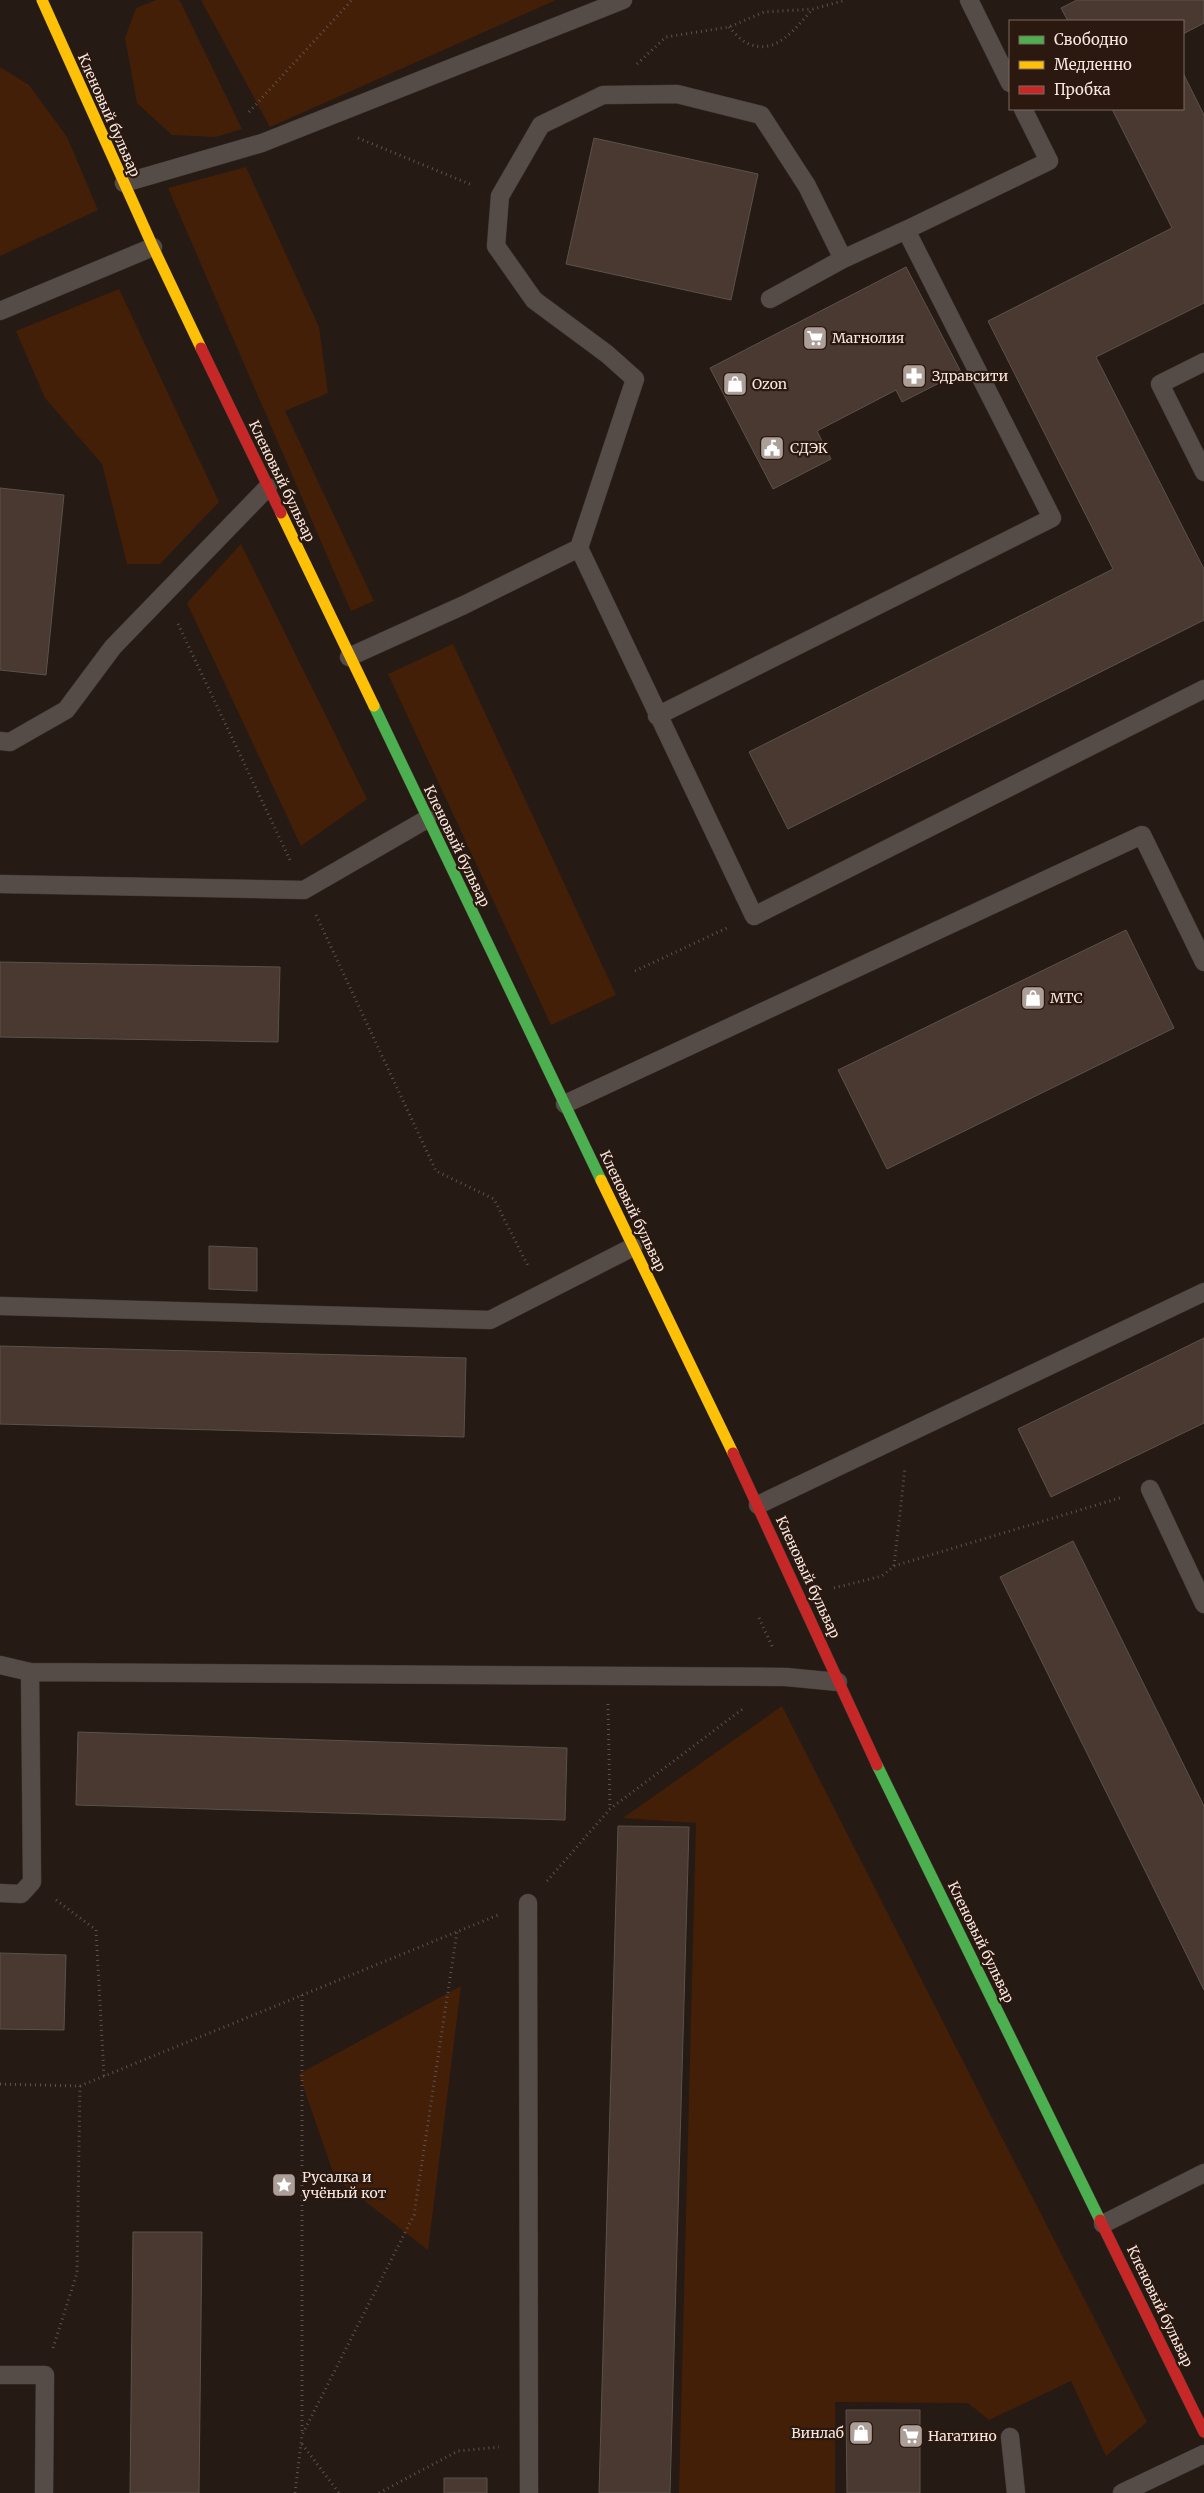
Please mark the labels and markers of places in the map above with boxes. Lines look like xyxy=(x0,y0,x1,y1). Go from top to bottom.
supermarket icon: Магнолия xyxy=(802,325,828,351)
place label: Магнолия xyxy=(832,329,904,347)
pharmacy icon: Здравсити xyxy=(901,363,927,389)
place label: Здравсити xyxy=(932,367,1008,385)
shop icon: Ozon xyxy=(722,371,748,397)
place label: Ozon xyxy=(752,375,787,393)
public building icon: СДЭК xyxy=(759,435,785,461)
place label: СДЭК xyxy=(790,439,828,457)
shop icon: МТС xyxy=(1020,985,1046,1011)
place label: МТС xyxy=(1050,989,1083,1007)
place label: Русалка и учёный кот xyxy=(302,2168,387,2202)
place icon: Русалка и учёный кот xyxy=(271,2172,297,2198)
shop icon: Винлаб xyxy=(848,2420,874,2446)
supermarket icon: Нагатино xyxy=(898,2423,924,2449)
place label: Винлаб xyxy=(791,2424,844,2442)
place label: Нагатино xyxy=(928,2427,997,2445)

